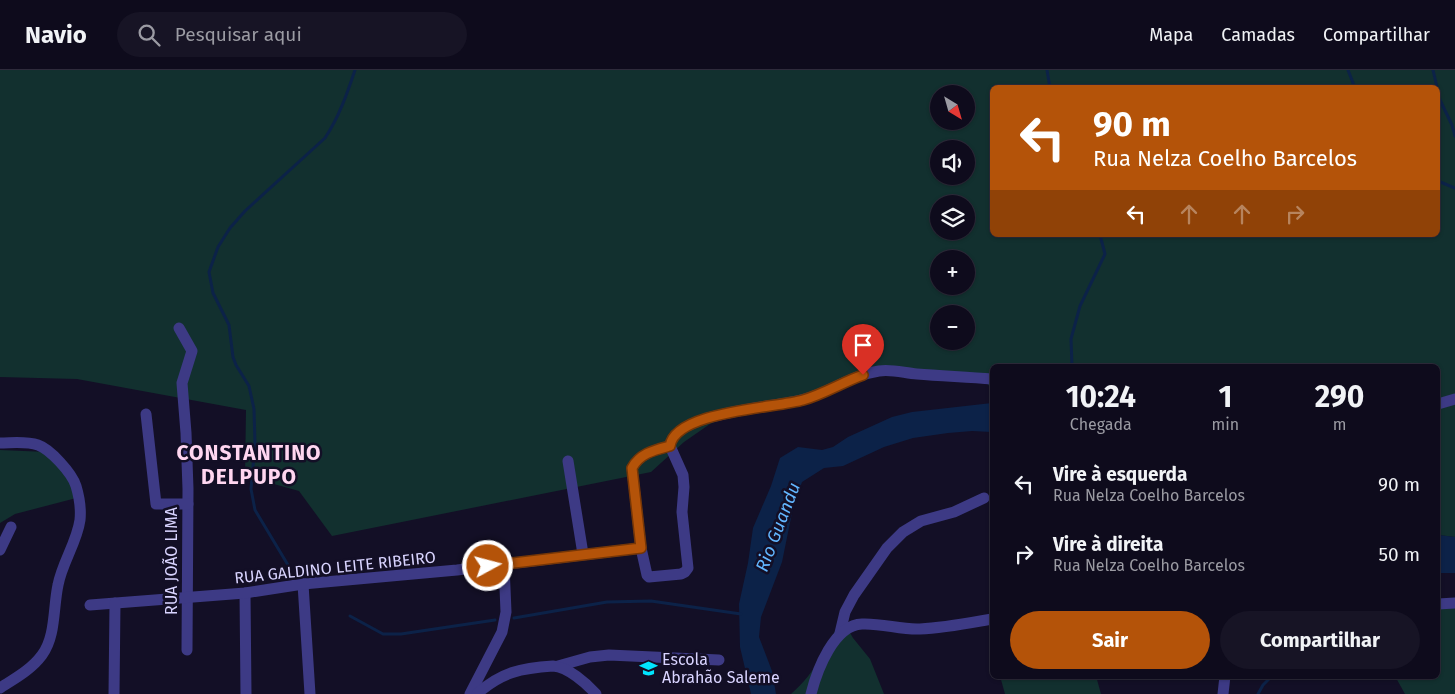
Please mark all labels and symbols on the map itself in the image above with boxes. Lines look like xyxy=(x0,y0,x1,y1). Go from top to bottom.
north arrow xyxy=(930,85,975,130)
pin xyxy=(842,324,884,375)
district label: CONSTANTINO DELPUPO xyxy=(176,440,322,490)
water label: Rio Guandu xyxy=(751,479,805,575)
street label: RUA JOÃO LIMA xyxy=(162,506,181,615)
position arrow xyxy=(461,539,513,591)
street label: RUA GALDINO LEITE RIBEIRO xyxy=(233,547,437,588)
place label: Escola Abrahão Saleme xyxy=(662,650,780,687)
school or university icon: Escola Abrahão Saleme xyxy=(638,658,658,678)

